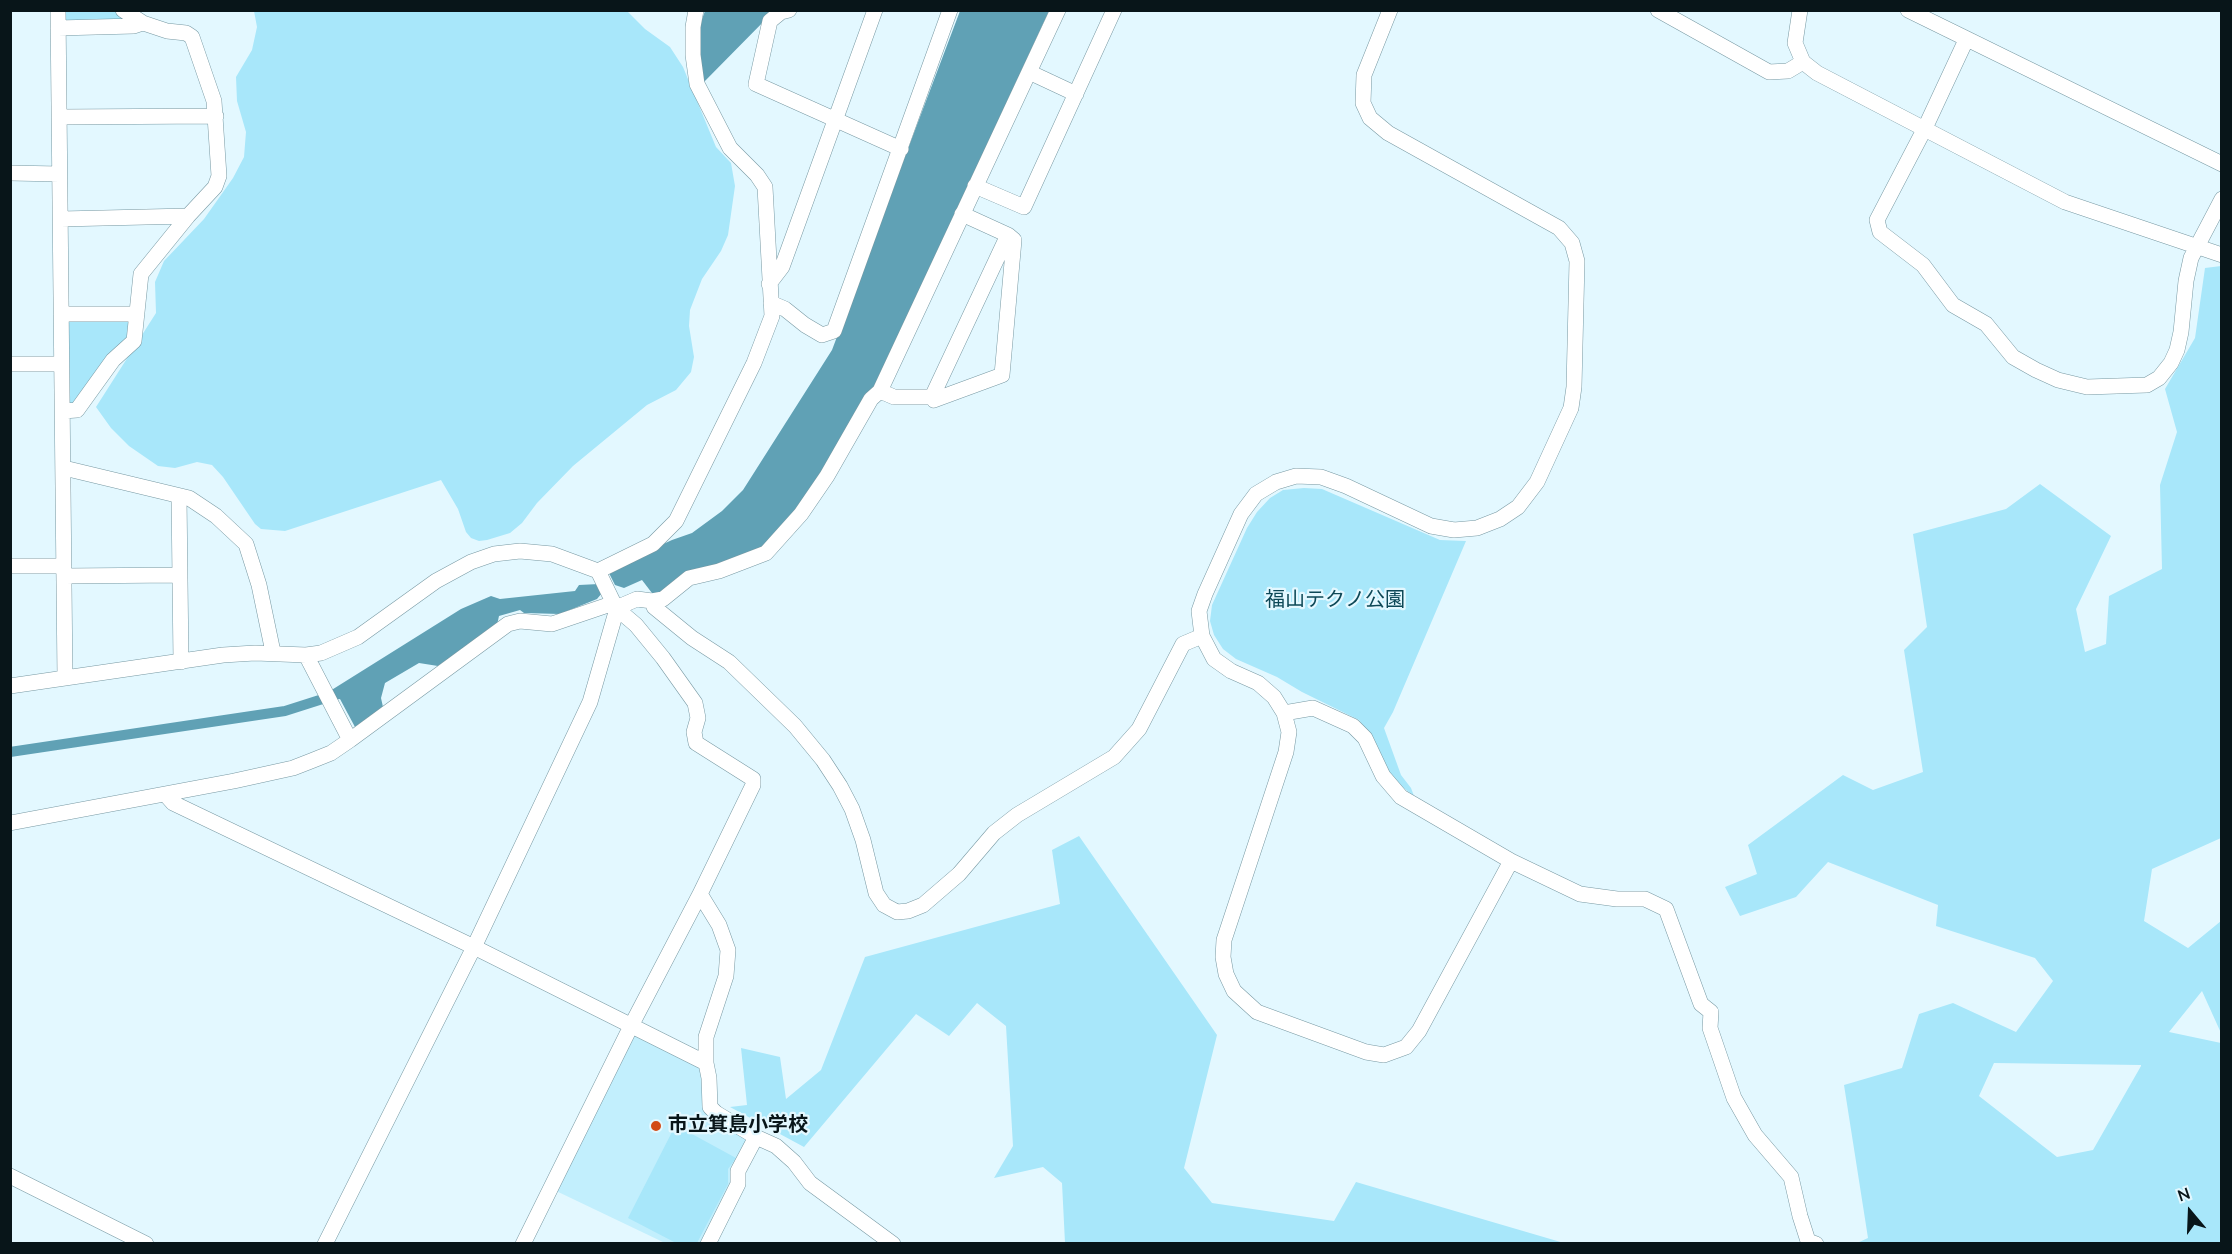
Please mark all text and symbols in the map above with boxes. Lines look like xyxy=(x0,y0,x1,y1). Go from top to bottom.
park label: 福山テクノ公園 xyxy=(1265,589,1405,613)
place label: 市立箕島小学校 xyxy=(668,1114,808,1138)
marker: 市立箕島小学校 xyxy=(649,1119,663,1133)
north arrow xyxy=(2160,1182,2220,1242)
text: N xyxy=(2175,1183,2193,1207)

